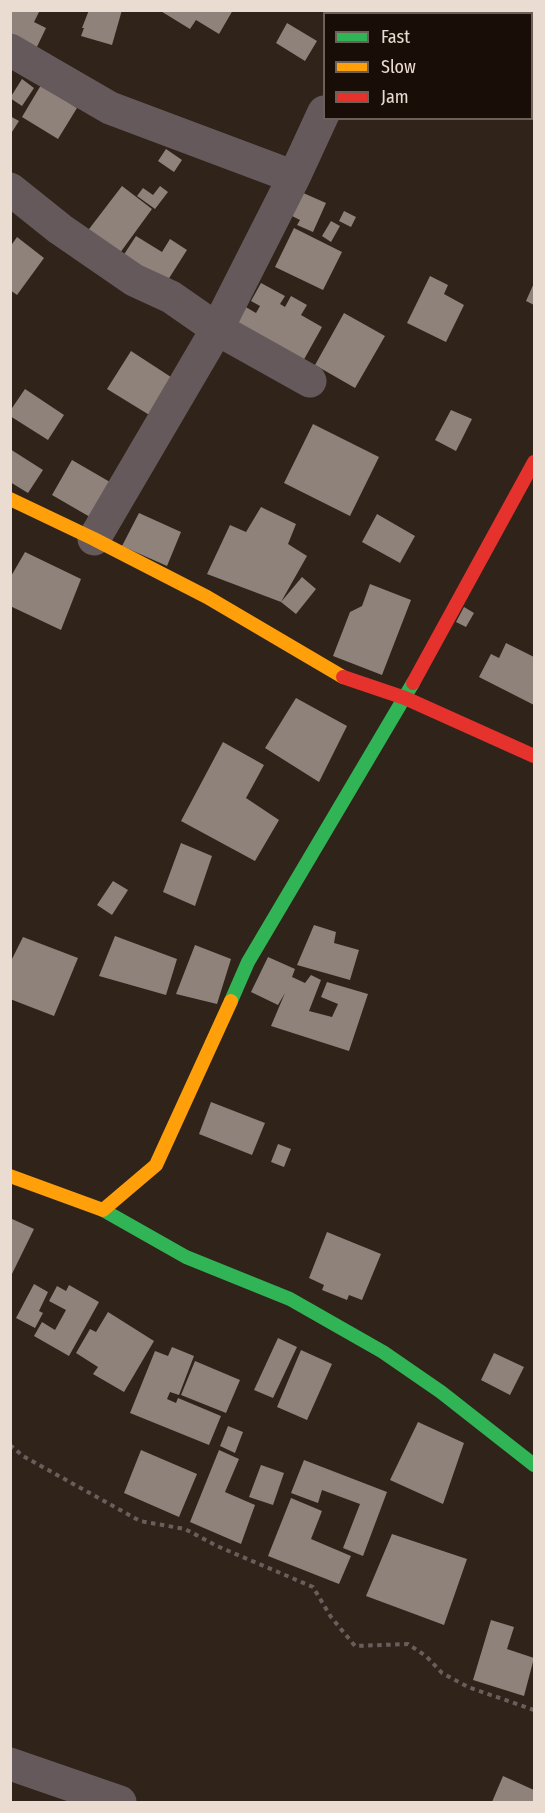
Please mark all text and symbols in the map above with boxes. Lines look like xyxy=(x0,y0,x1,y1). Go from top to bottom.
legend xyxy=(323,12,533,120)
text: Fast xyxy=(381,26,410,48)
text: Slow xyxy=(381,56,416,78)
text: Jam xyxy=(381,86,409,108)

